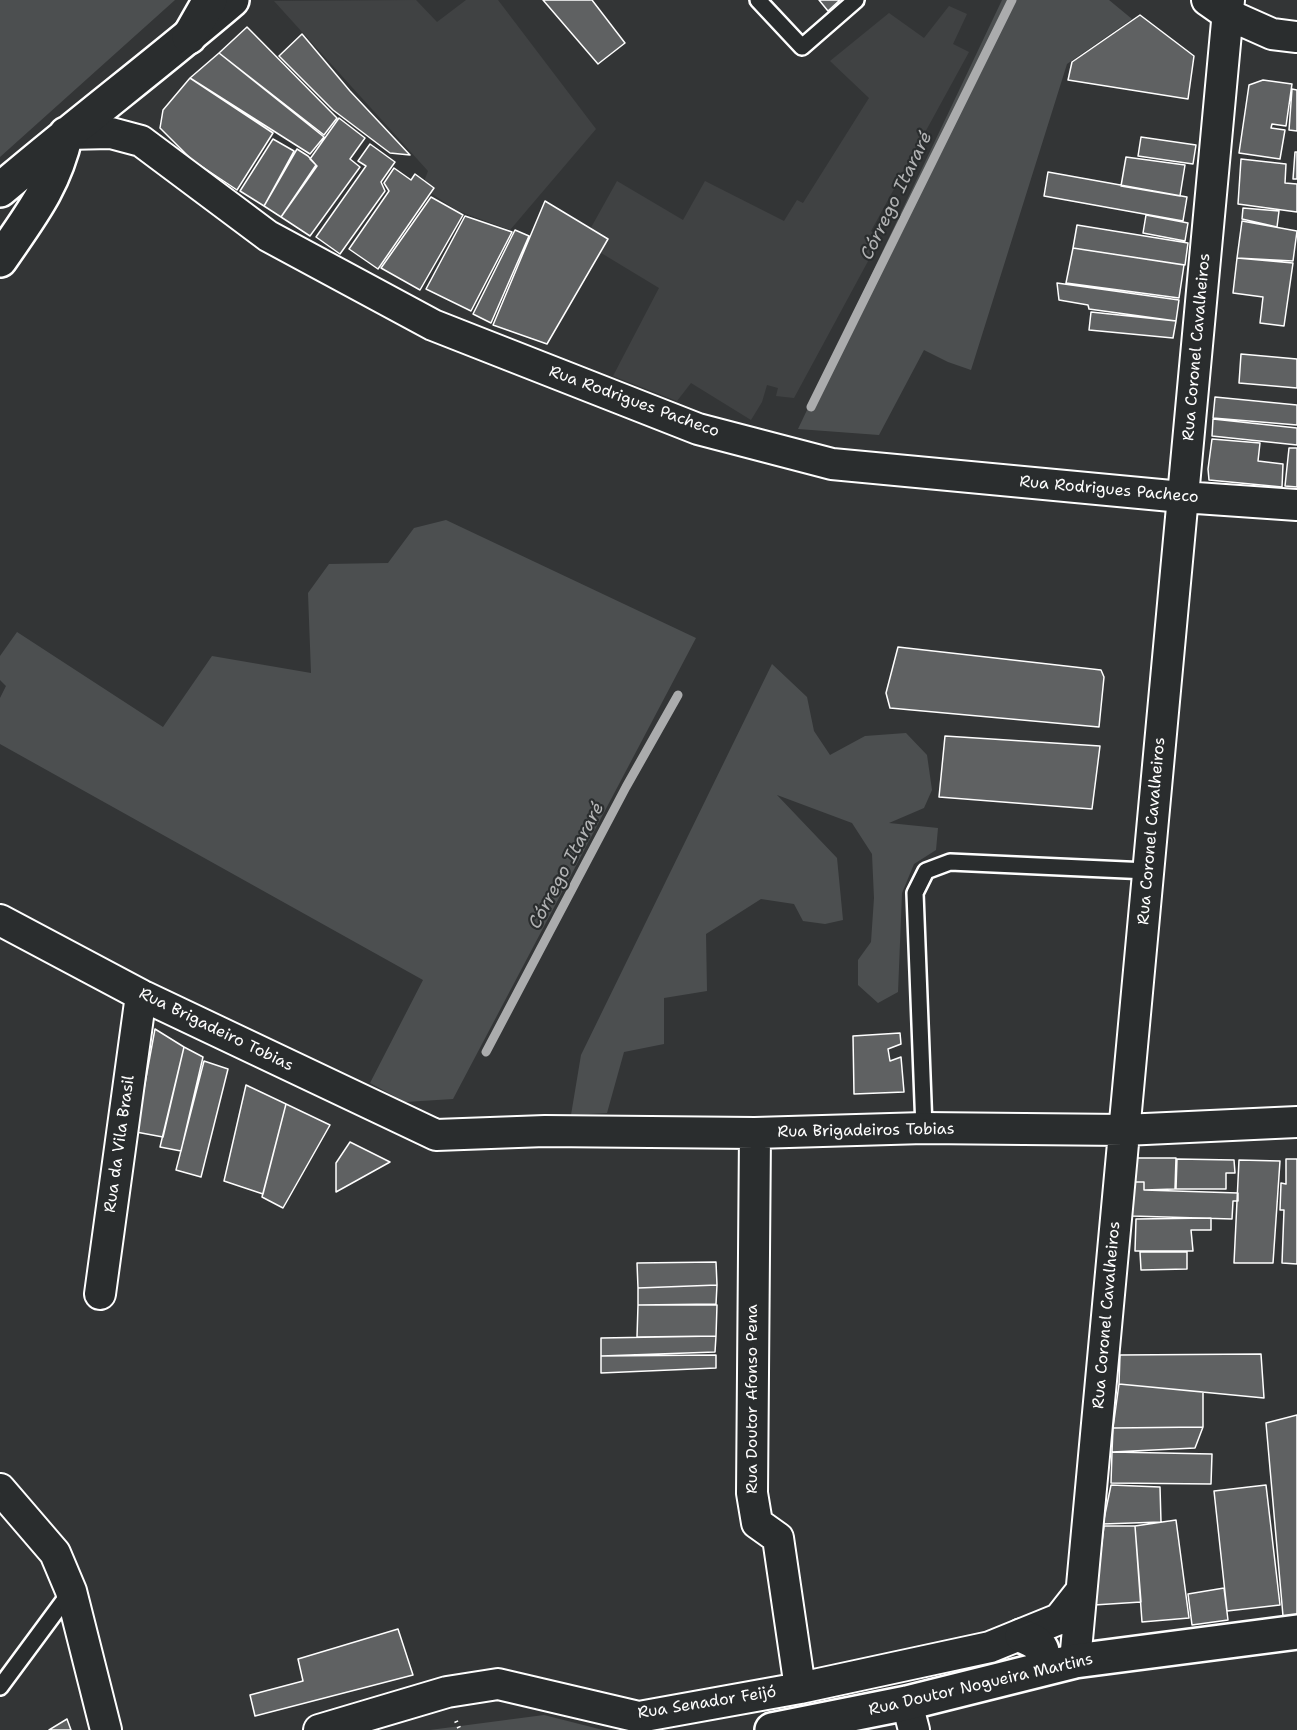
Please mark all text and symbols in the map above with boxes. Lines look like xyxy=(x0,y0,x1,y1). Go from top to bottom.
water label: Córrego Itararé xyxy=(857,128,937,264)
street label: Rua Coronel Cavalheiros xyxy=(1179,252,1215,442)
street label: Rua Rodrigues Pacheco xyxy=(546,362,722,442)
street label: Rua Rodrigues Pacheco xyxy=(1019,473,1199,507)
street label: Rua Coronel Cavalheiros xyxy=(1134,736,1170,926)
water label: Córrego Itararé xyxy=(525,799,609,933)
street label: Rua Brigadeiro Tobias xyxy=(136,984,296,1076)
street label: Rua da Vila Brasil xyxy=(101,1074,139,1214)
street label: Rua Brigadeiros Tobias xyxy=(777,1120,955,1142)
street label: Rua Coronel Cavalheiros xyxy=(1089,1220,1125,1410)
street label: Rua Doutor Afonso Pena xyxy=(743,1304,763,1494)
street label: Rua Doutor Nogueira Martins xyxy=(867,1650,1095,1720)
street label: Rua Senador Feijó xyxy=(636,1683,778,1723)

